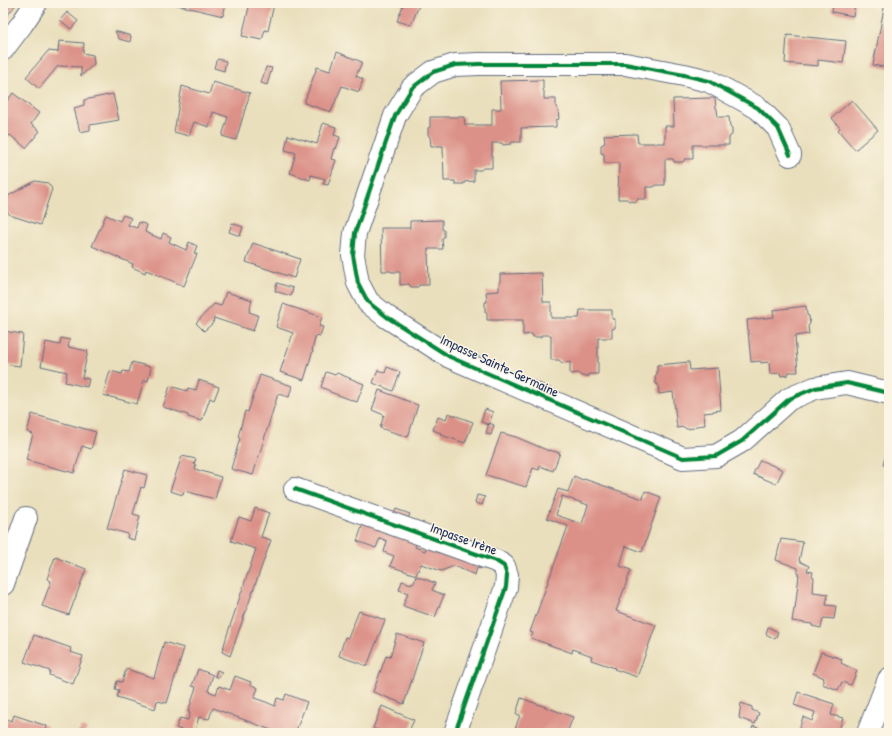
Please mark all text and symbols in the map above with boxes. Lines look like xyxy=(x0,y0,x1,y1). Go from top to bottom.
street label: Impasse Sainte-Germaine xyxy=(437,329,563,402)
street label: Impasse Irène xyxy=(428,517,501,560)

